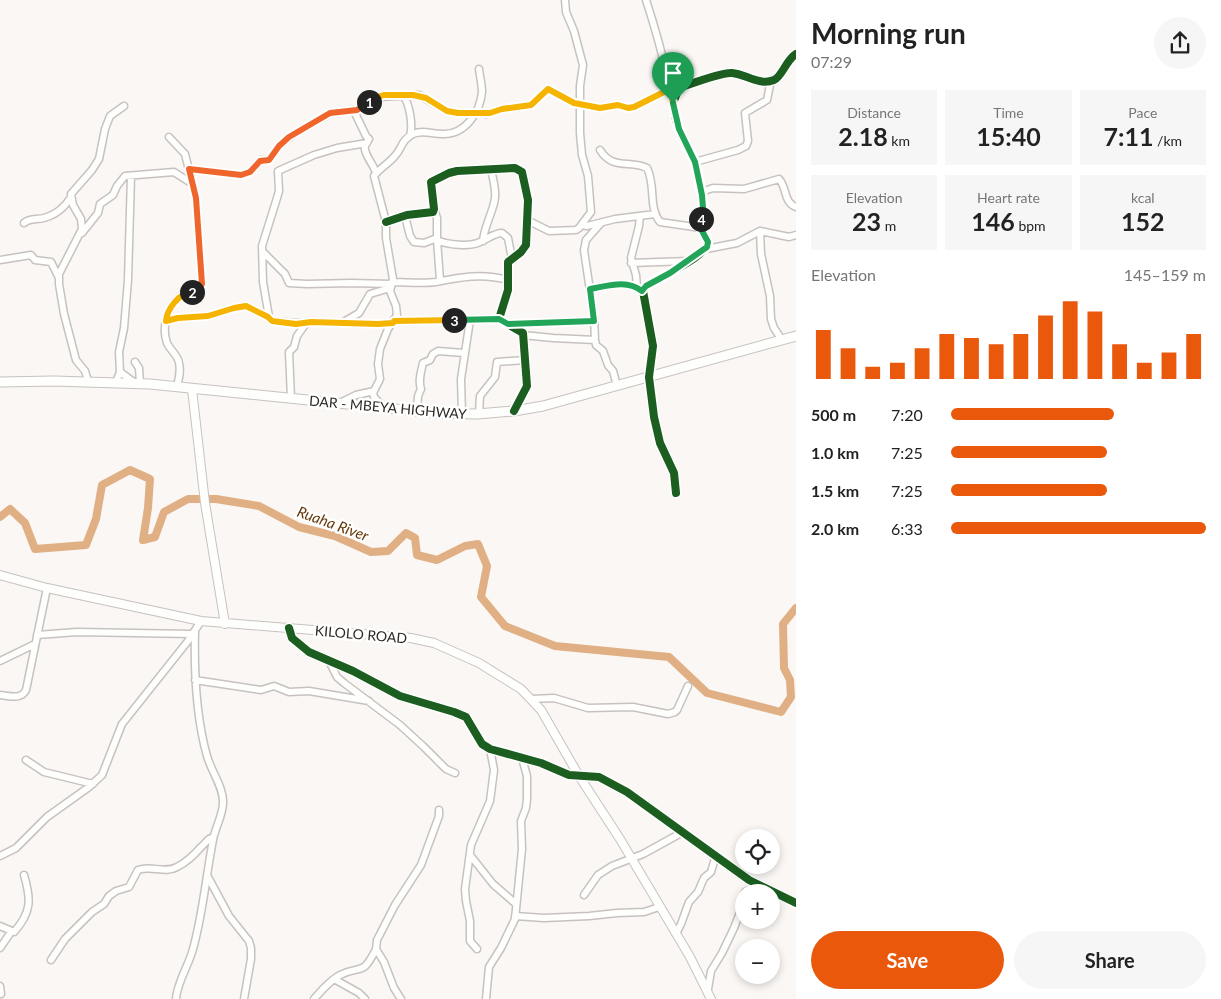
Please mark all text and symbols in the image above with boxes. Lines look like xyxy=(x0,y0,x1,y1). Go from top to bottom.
text: Morning run xyxy=(811,16,966,50)
button: share xyxy=(1154,17,1206,69)
pin xyxy=(652,52,694,103)
text: 07:29 xyxy=(811,52,852,71)
icon: arrive xyxy=(659,59,687,87)
pin: 1 xyxy=(356,90,382,114)
text: 1 xyxy=(365,94,374,111)
text: Distance xyxy=(847,104,901,121)
text: Time xyxy=(993,104,1024,121)
text: Pace xyxy=(1128,104,1157,121)
text: 2.18 xyxy=(838,121,888,151)
text: 15:40 xyxy=(976,121,1041,151)
text: 7:11 xyxy=(1104,121,1154,151)
text: km xyxy=(888,132,910,149)
text: /km xyxy=(1154,132,1182,149)
text: Elevation xyxy=(846,189,903,206)
text: Heart rate xyxy=(977,189,1040,206)
text: kcal xyxy=(1131,189,1155,206)
pin: 4 xyxy=(688,206,714,232)
text: 23 xyxy=(852,206,881,236)
text: 146 xyxy=(971,206,1015,236)
text: 152 xyxy=(1121,206,1165,236)
text: 4 xyxy=(697,211,706,228)
text: m xyxy=(881,217,896,234)
text: bpm xyxy=(1015,217,1046,234)
text: Elevation xyxy=(811,265,876,284)
text: 145–159 m xyxy=(1124,265,1206,284)
pin: 2 xyxy=(180,280,204,304)
text: 2 xyxy=(188,284,197,301)
pin: 3 xyxy=(442,308,466,332)
text: 3 xyxy=(450,312,459,329)
street label: DAR - MBEYA HIGHWAY xyxy=(308,392,468,422)
text: 500 m xyxy=(811,405,856,424)
text: 7:20 xyxy=(891,405,923,424)
text: 1.0 km xyxy=(811,443,859,462)
text: 7:25 xyxy=(891,443,923,462)
text: 1.5 km xyxy=(811,481,859,500)
text: 7:25 xyxy=(891,481,923,500)
water label: Ruaha River xyxy=(295,502,372,545)
text: 2.0 km xyxy=(811,519,859,538)
text: 6:33 xyxy=(891,519,923,538)
street label: KILOLO ROAD xyxy=(314,622,408,646)
map controls xyxy=(735,829,780,984)
button: locate xyxy=(735,829,780,874)
button: + xyxy=(735,884,780,929)
button: Save xyxy=(811,931,1004,989)
button: Share xyxy=(1014,931,1206,989)
button: − xyxy=(735,939,780,984)

